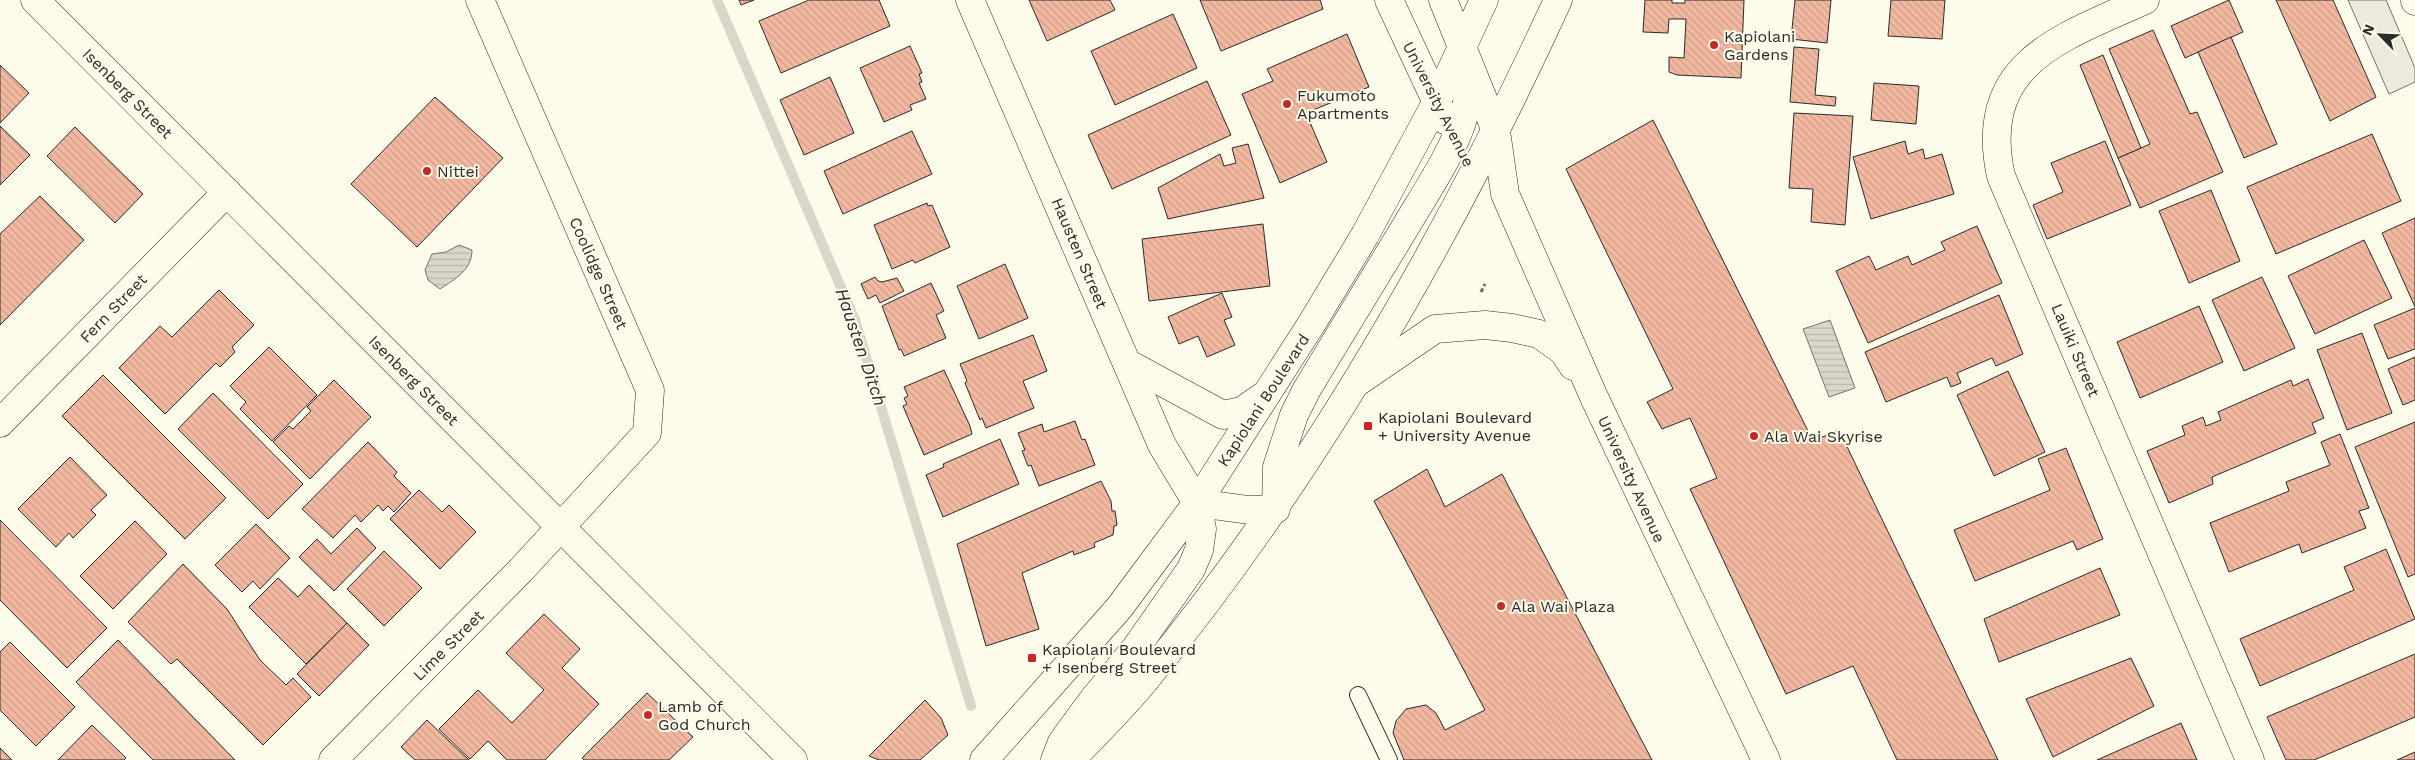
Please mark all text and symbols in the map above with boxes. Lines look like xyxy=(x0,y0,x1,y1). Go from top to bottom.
north arrow xyxy=(2355,10,2405,60)
text: N xyxy=(2359,22,2378,38)
place label: Kapiolani Gardens xyxy=(1724,27,1795,64)
street label: University Avenue xyxy=(1399,39,1478,170)
marker: Kapiolani Gardens xyxy=(1708,39,1720,51)
street label: Isenberg Street xyxy=(79,44,177,143)
place label: Fukumoto Apartments xyxy=(1297,86,1389,123)
marker: Fukumoto Apartments xyxy=(1281,98,1293,110)
place label: Nittei xyxy=(437,162,479,181)
marker: Nittei xyxy=(421,165,433,177)
street label: Hausten Street xyxy=(1048,195,1112,312)
street label: Coolidge Street xyxy=(565,214,632,332)
street label: Fern Street xyxy=(76,270,151,347)
water label: Hausten Ditch xyxy=(832,285,891,408)
street label: Lauiki Street xyxy=(2047,301,2104,400)
street label: Kapiolani Boulevard xyxy=(1213,330,1313,470)
street label: Isenberg Street xyxy=(365,331,463,430)
place label: Kapiolani Boulevard + University Avenue xyxy=(1378,408,1532,445)
street label: University Avenue xyxy=(1594,413,1669,546)
marker: Kapiolani Boulevard + University Avenue xyxy=(1362,420,1374,432)
place label: Ala Wai Skyrise xyxy=(1764,427,1883,446)
marker: Ala Wai Skyrise xyxy=(1748,430,1760,442)
place label: Ala Wai Plaza xyxy=(1511,597,1615,616)
marker: Ala Wai Plaza xyxy=(1495,600,1507,612)
street label: Lime Street xyxy=(409,606,488,685)
place label: Kapiolani Boulevard + Isenberg Street xyxy=(1042,640,1196,677)
marker: Kapiolani Boulevard + Isenberg Street xyxy=(1026,652,1038,664)
place label: Lamb of God Church xyxy=(658,697,751,734)
marker: Lamb of God Church xyxy=(642,709,654,721)

